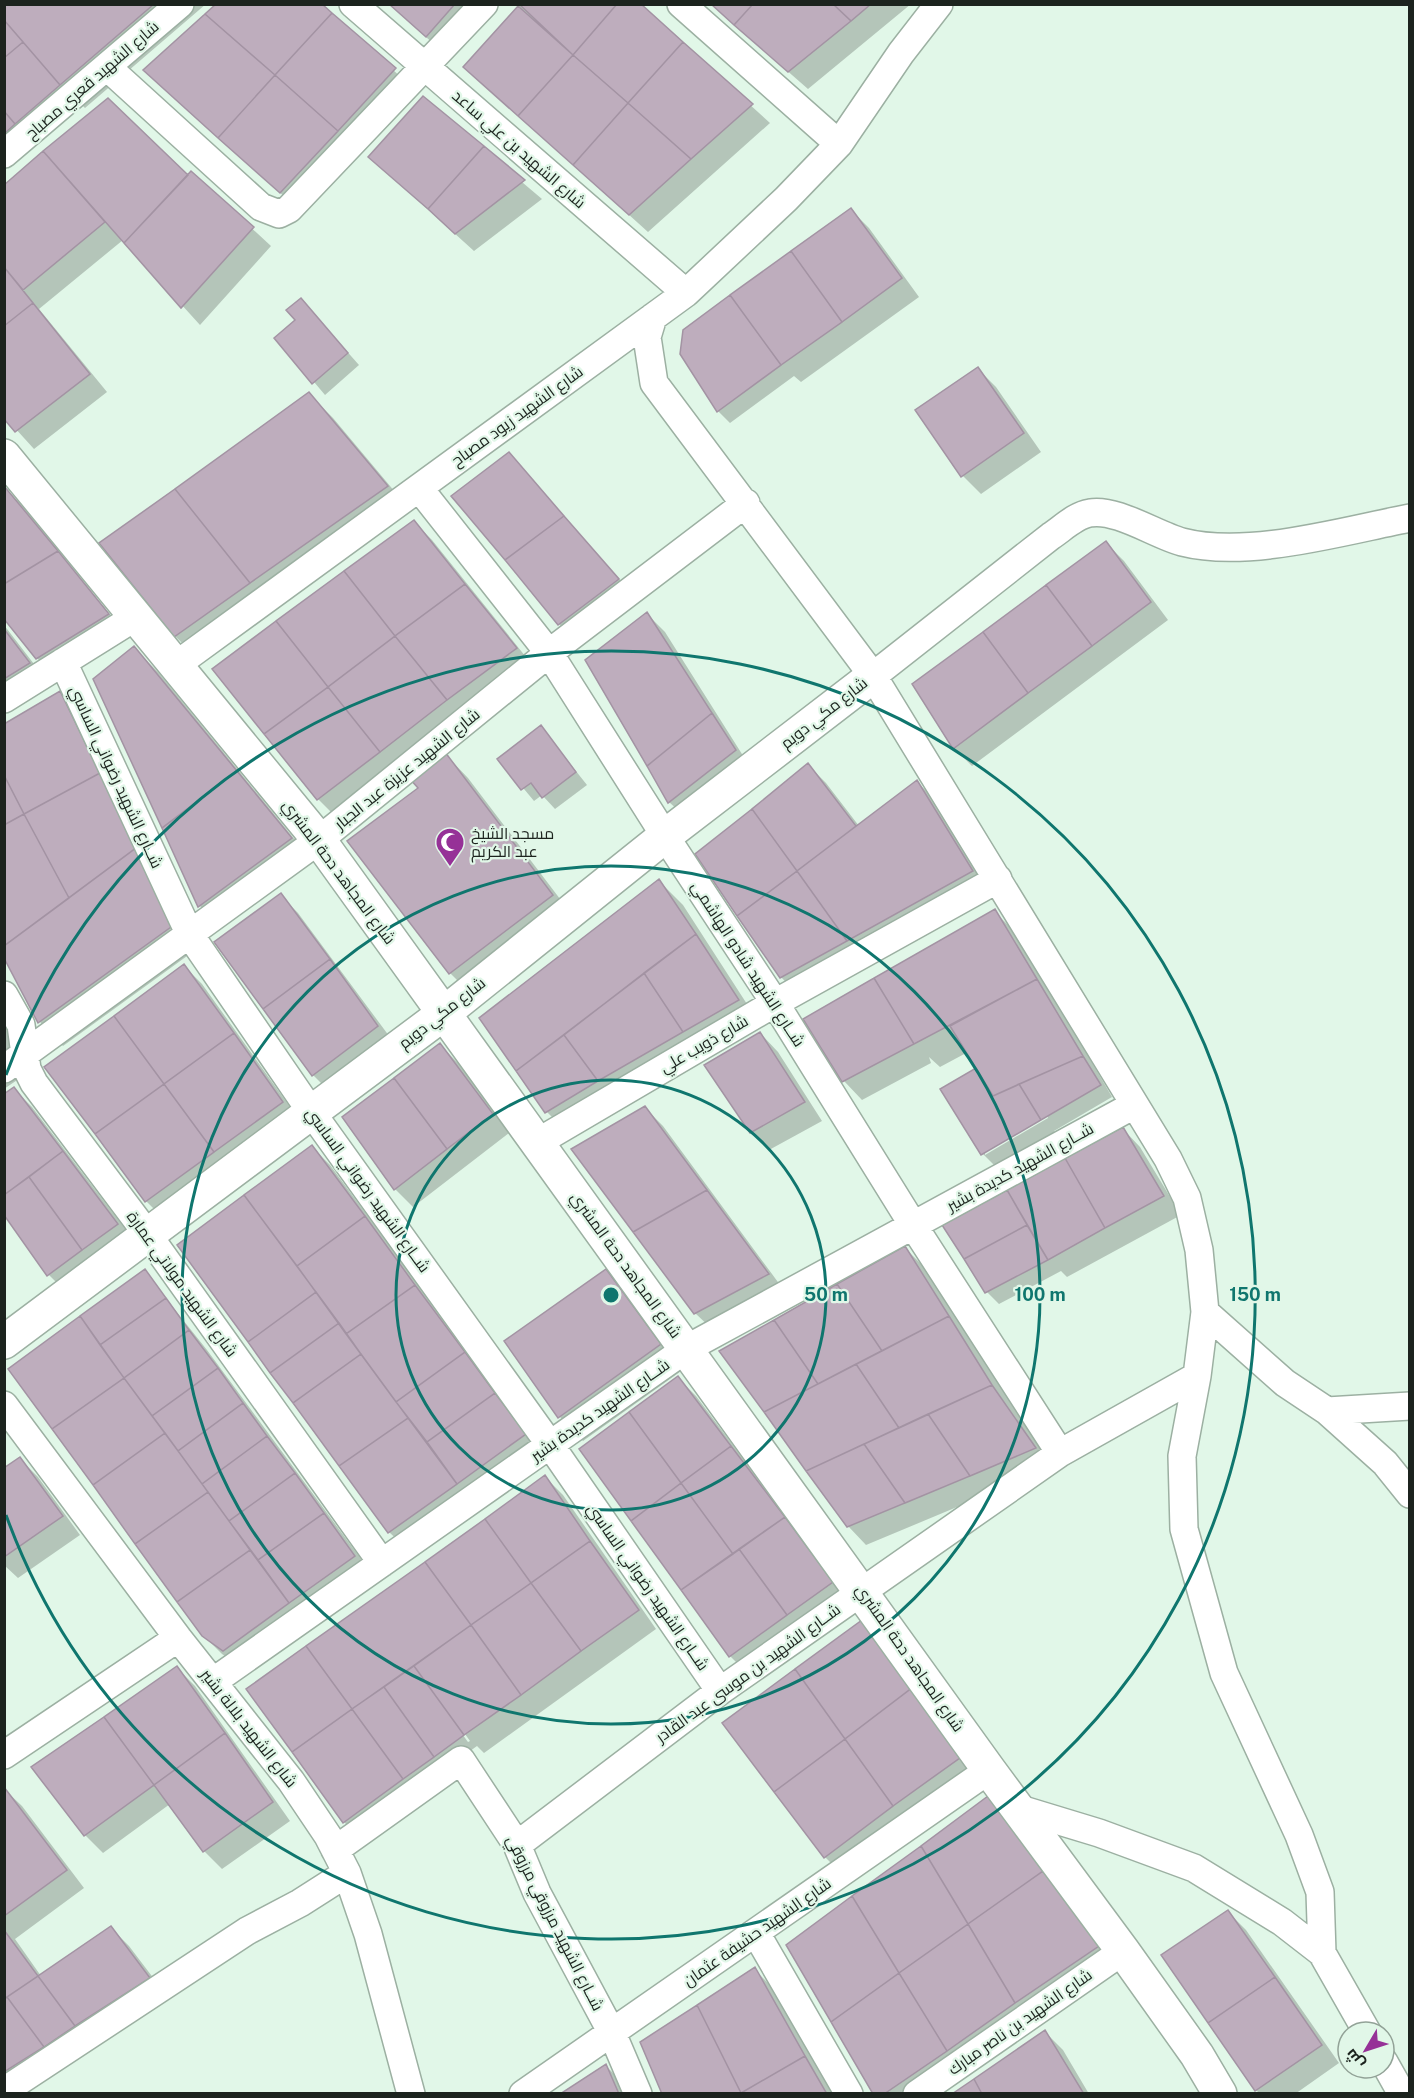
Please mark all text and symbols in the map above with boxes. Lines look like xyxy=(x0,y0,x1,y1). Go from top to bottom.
street label: شارع الشهيد قعري مصباح xyxy=(21,17,165,146)
street label: شارع الشهيد بن علي ساعد xyxy=(446,86,590,215)
street label: شارع الشهيد زيود مصباح xyxy=(447,362,588,472)
street label: شارع مكي دويم xyxy=(777,673,874,756)
street label: شــارع الشهيد رضواني الساسي xyxy=(62,683,167,873)
street label: شارع الشهيد عزيزة عبد الجبار xyxy=(330,704,485,836)
street label: شارع المجاهد دحة المشري xyxy=(275,796,399,950)
place label: مسجد الشيخ عبد الكريم xyxy=(471,824,554,863)
mosque icon: مسجد الشيخ عبد الكريم xyxy=(434,826,466,868)
street label: شــارع الشهيد شادو الهاشمي xyxy=(684,878,809,1053)
street label: شارع مكي دويم xyxy=(395,973,492,1056)
street label: شارع ذويب علي xyxy=(656,1011,754,1080)
street label: شــارع الشهيد رضواني الساسي xyxy=(299,1104,434,1279)
street label: شــارع الشهيد كديدة بشير xyxy=(942,1119,1098,1218)
street label: شارع المجاهد دحة المشري xyxy=(563,1188,685,1344)
street label: شارع الشهيد مولاتي عمارة xyxy=(119,1207,241,1363)
text: 50 m xyxy=(804,1284,848,1305)
text: 100 m xyxy=(1014,1284,1066,1305)
text: 150 m xyxy=(1229,1284,1281,1305)
centre of rings xyxy=(601,1285,621,1305)
street label: شــارع الشهيد كديدة بشير xyxy=(526,1355,674,1467)
street label: شــارع الشهيد رضواني الساسي xyxy=(580,1500,713,1676)
street label: شارع المجاهد دحة المشري xyxy=(849,1581,968,1738)
street label: شــارع الشهيد بن موسى عبد القادر xyxy=(651,1600,845,1749)
street label: شارع الشهيد بلالة بشير xyxy=(195,1664,301,1792)
street label: شــارع الشهيد مرزوقي مرزوقي xyxy=(499,1832,608,2016)
street label: شارع الشهيد حشيفة عثمان xyxy=(679,1874,836,1992)
street label: شارع الشهيد بن ناصر مبارك xyxy=(944,1965,1097,2080)
north arrow xyxy=(1336,2020,1396,2080)
text: ش xyxy=(1341,2045,1369,2073)

